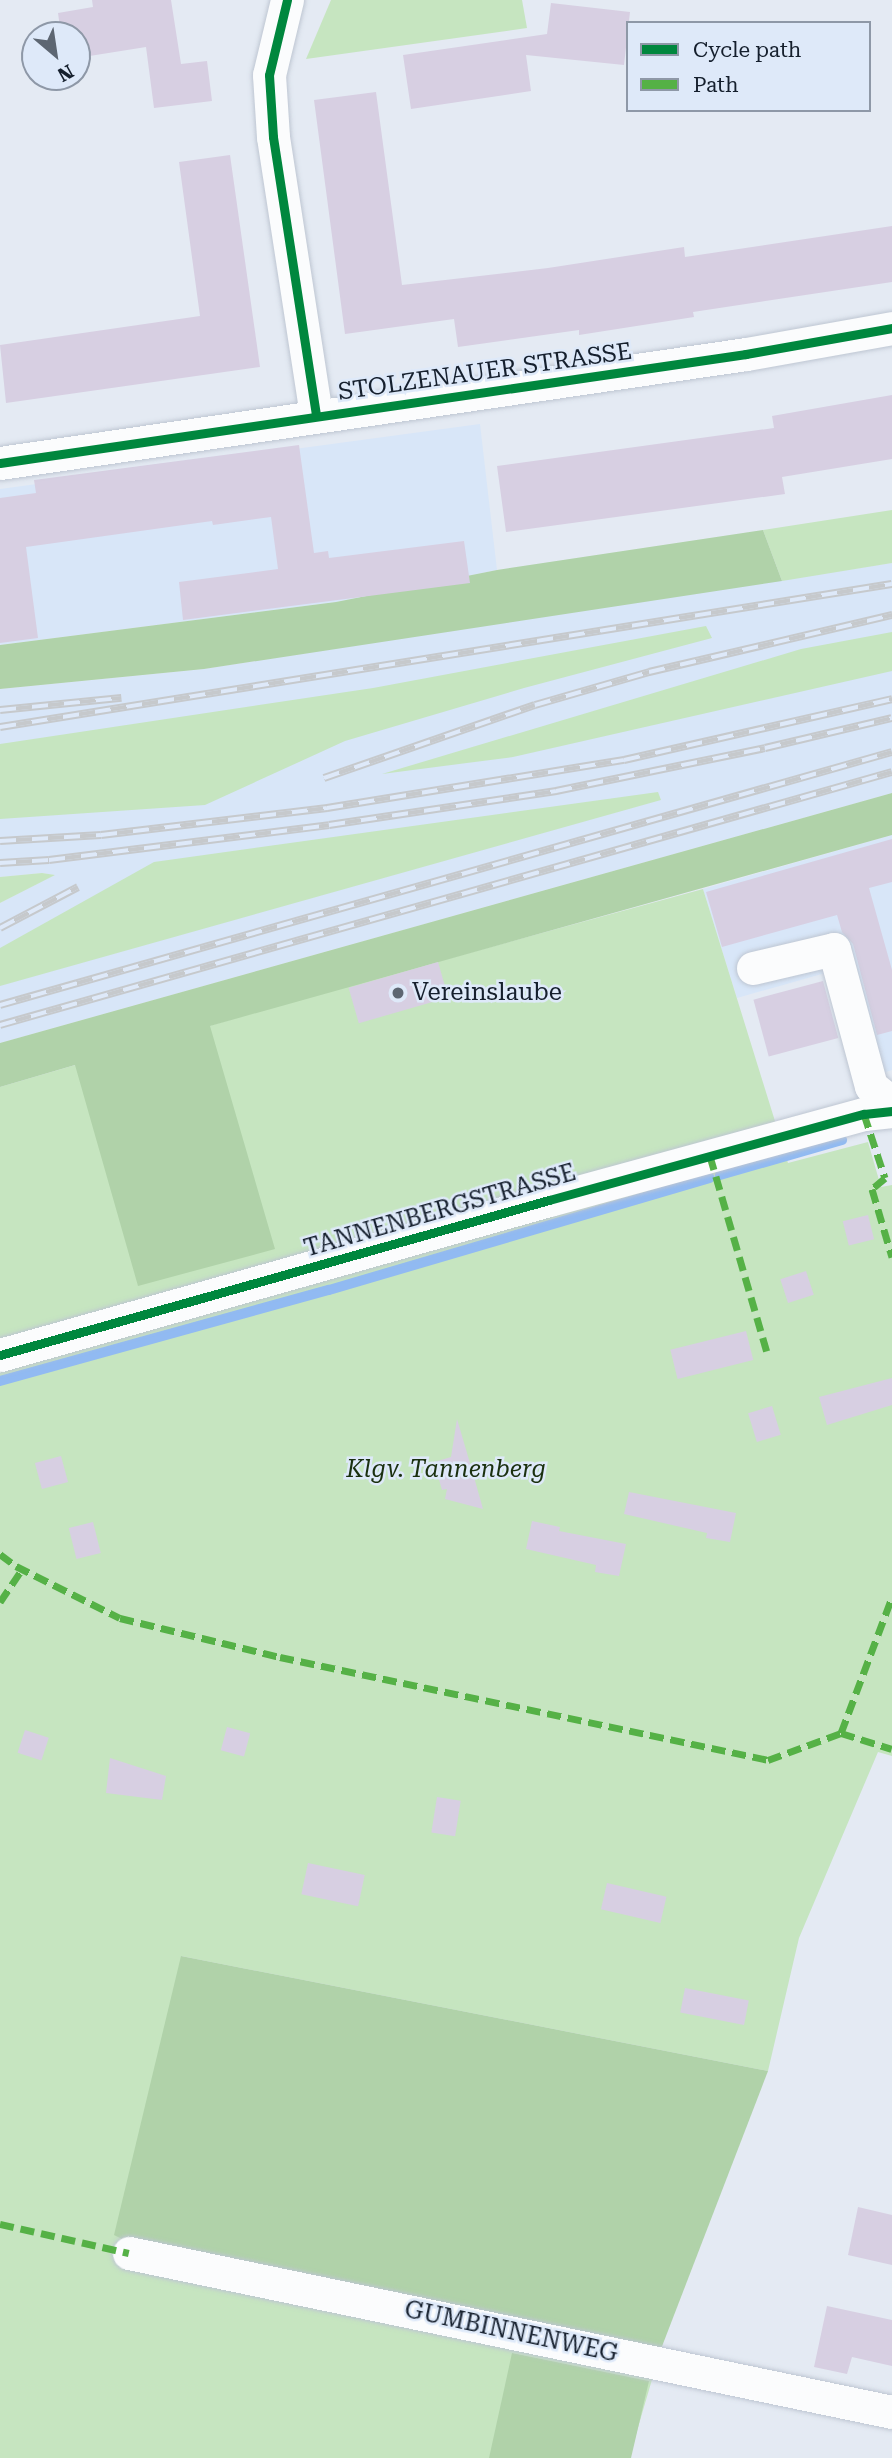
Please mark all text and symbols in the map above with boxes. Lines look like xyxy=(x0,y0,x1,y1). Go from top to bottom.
north arrow xyxy=(21,21,91,91)
legend xyxy=(626,21,871,112)
text: Cycle path xyxy=(693,38,801,62)
text: N xyxy=(53,59,77,87)
text: Path xyxy=(693,73,739,97)
street label: STOLZENAUER STRASSE xyxy=(336,337,634,407)
place label: Vereinslaube xyxy=(412,979,562,1007)
marker: Vereinslaube xyxy=(390,985,406,1001)
street label: TANNENBERGSTRASSE xyxy=(301,1158,579,1264)
park label: Klgv. Tannenberg xyxy=(346,1456,546,1484)
street label: GUMBINNENWEG xyxy=(402,2295,620,2369)

